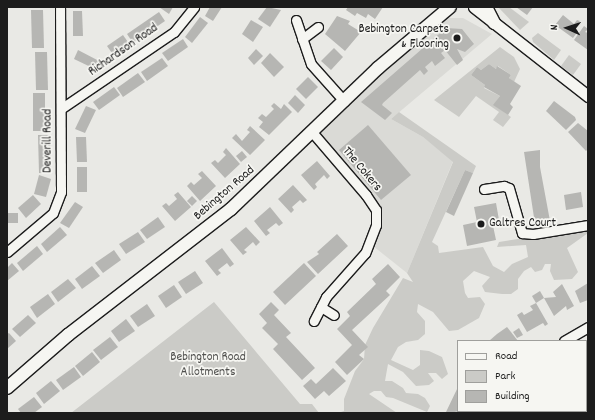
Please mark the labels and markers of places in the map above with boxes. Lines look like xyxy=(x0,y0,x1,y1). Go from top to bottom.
place label: Bebington Carpets & Flooring xyxy=(359,23,449,54)
marker: Bebington Carpets & Flooring xyxy=(452,33,462,43)
place label: Galtres Court xyxy=(489,216,556,232)
marker: Galtres Court xyxy=(476,219,486,229)

